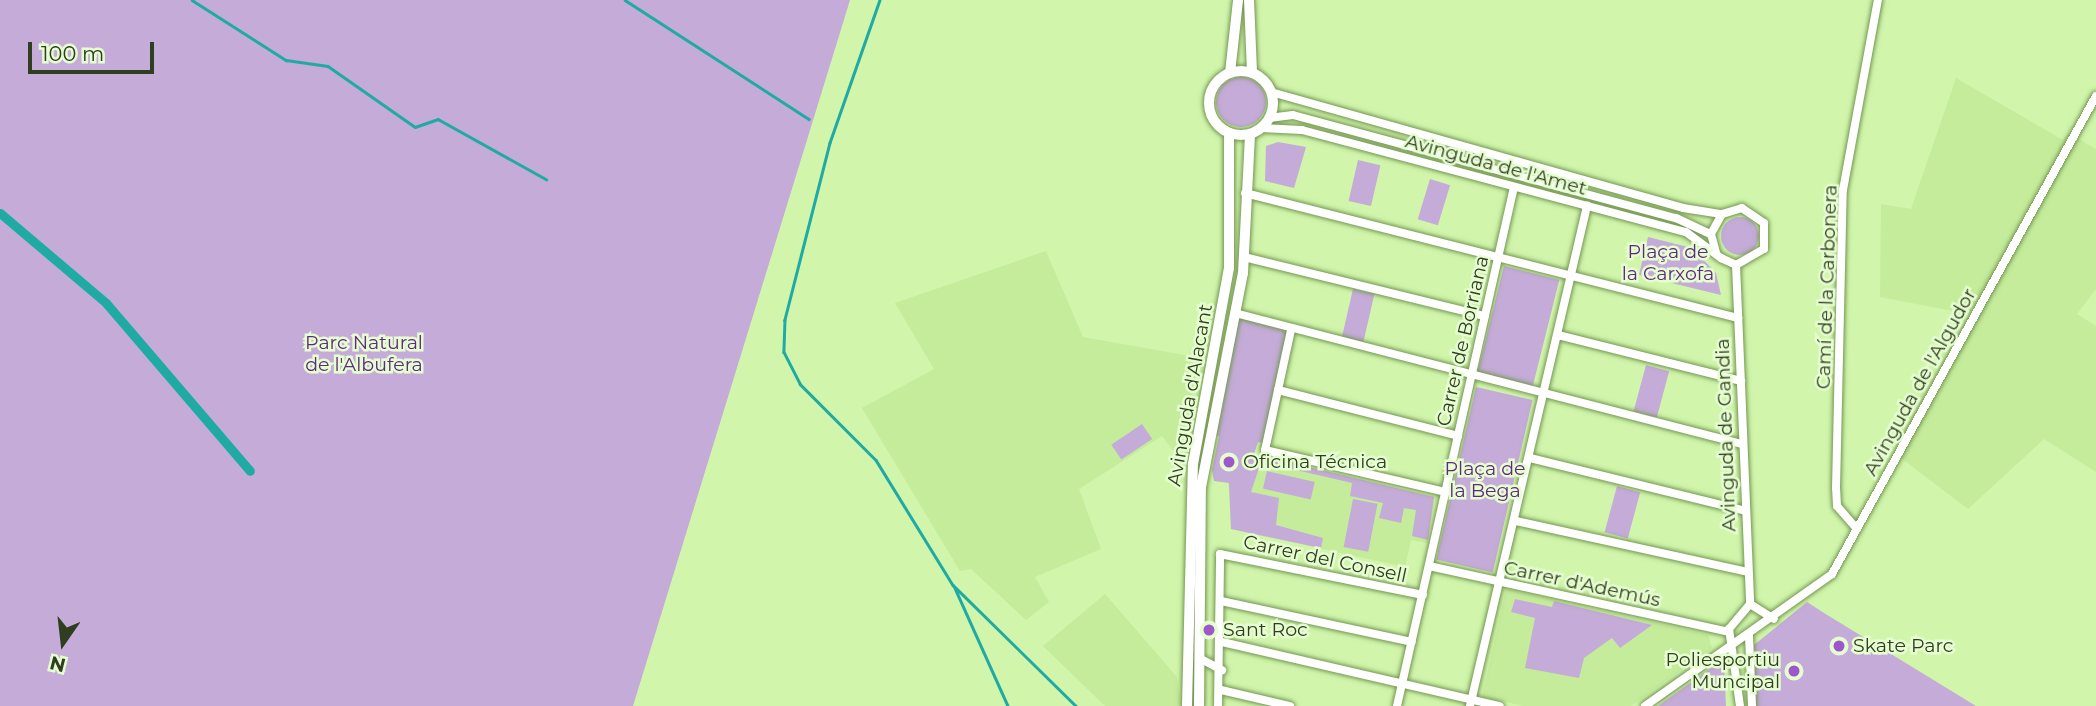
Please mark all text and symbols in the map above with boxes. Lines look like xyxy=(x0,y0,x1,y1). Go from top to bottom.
scale bar xyxy=(32,28,158,72)
text: 100 m xyxy=(41,41,104,66)
street label: Avinguda de l'Amet xyxy=(1403,130,1589,200)
street label: Camí de la Carbonera xyxy=(1812,184,1842,390)
park label: Plaça de la Carxofa xyxy=(1622,241,1714,285)
street label: Carrer de Borriana xyxy=(1432,253,1494,429)
street label: Avinguda de l'Algudor xyxy=(1859,284,1981,480)
street label: Avinguda d'Alacant xyxy=(1163,302,1217,488)
park label: Parc Natural de l'Albufera xyxy=(305,332,423,376)
street label: Avinguda de Gandia xyxy=(1711,338,1741,532)
place label: Oficina Técnica xyxy=(1243,451,1387,473)
marker: Oficina Técnica xyxy=(1221,454,1237,470)
park label: Plaça de la Bega xyxy=(1444,458,1526,502)
street label: Carrer del Consell xyxy=(1241,531,1409,587)
street label: Carrer d'Ademús xyxy=(1502,556,1662,612)
north arrow xyxy=(28,608,98,678)
place label: Sant Roc xyxy=(1223,619,1308,641)
marker: Sant Roc xyxy=(1201,622,1217,638)
place label: Skate Parc xyxy=(1853,635,1954,657)
marker: Skate Parc xyxy=(1831,638,1847,654)
place label: Poliesportiu Muncipal xyxy=(1665,649,1780,693)
text: N xyxy=(48,651,68,677)
marker: Poliesportiu Muncipal xyxy=(1786,663,1802,679)

